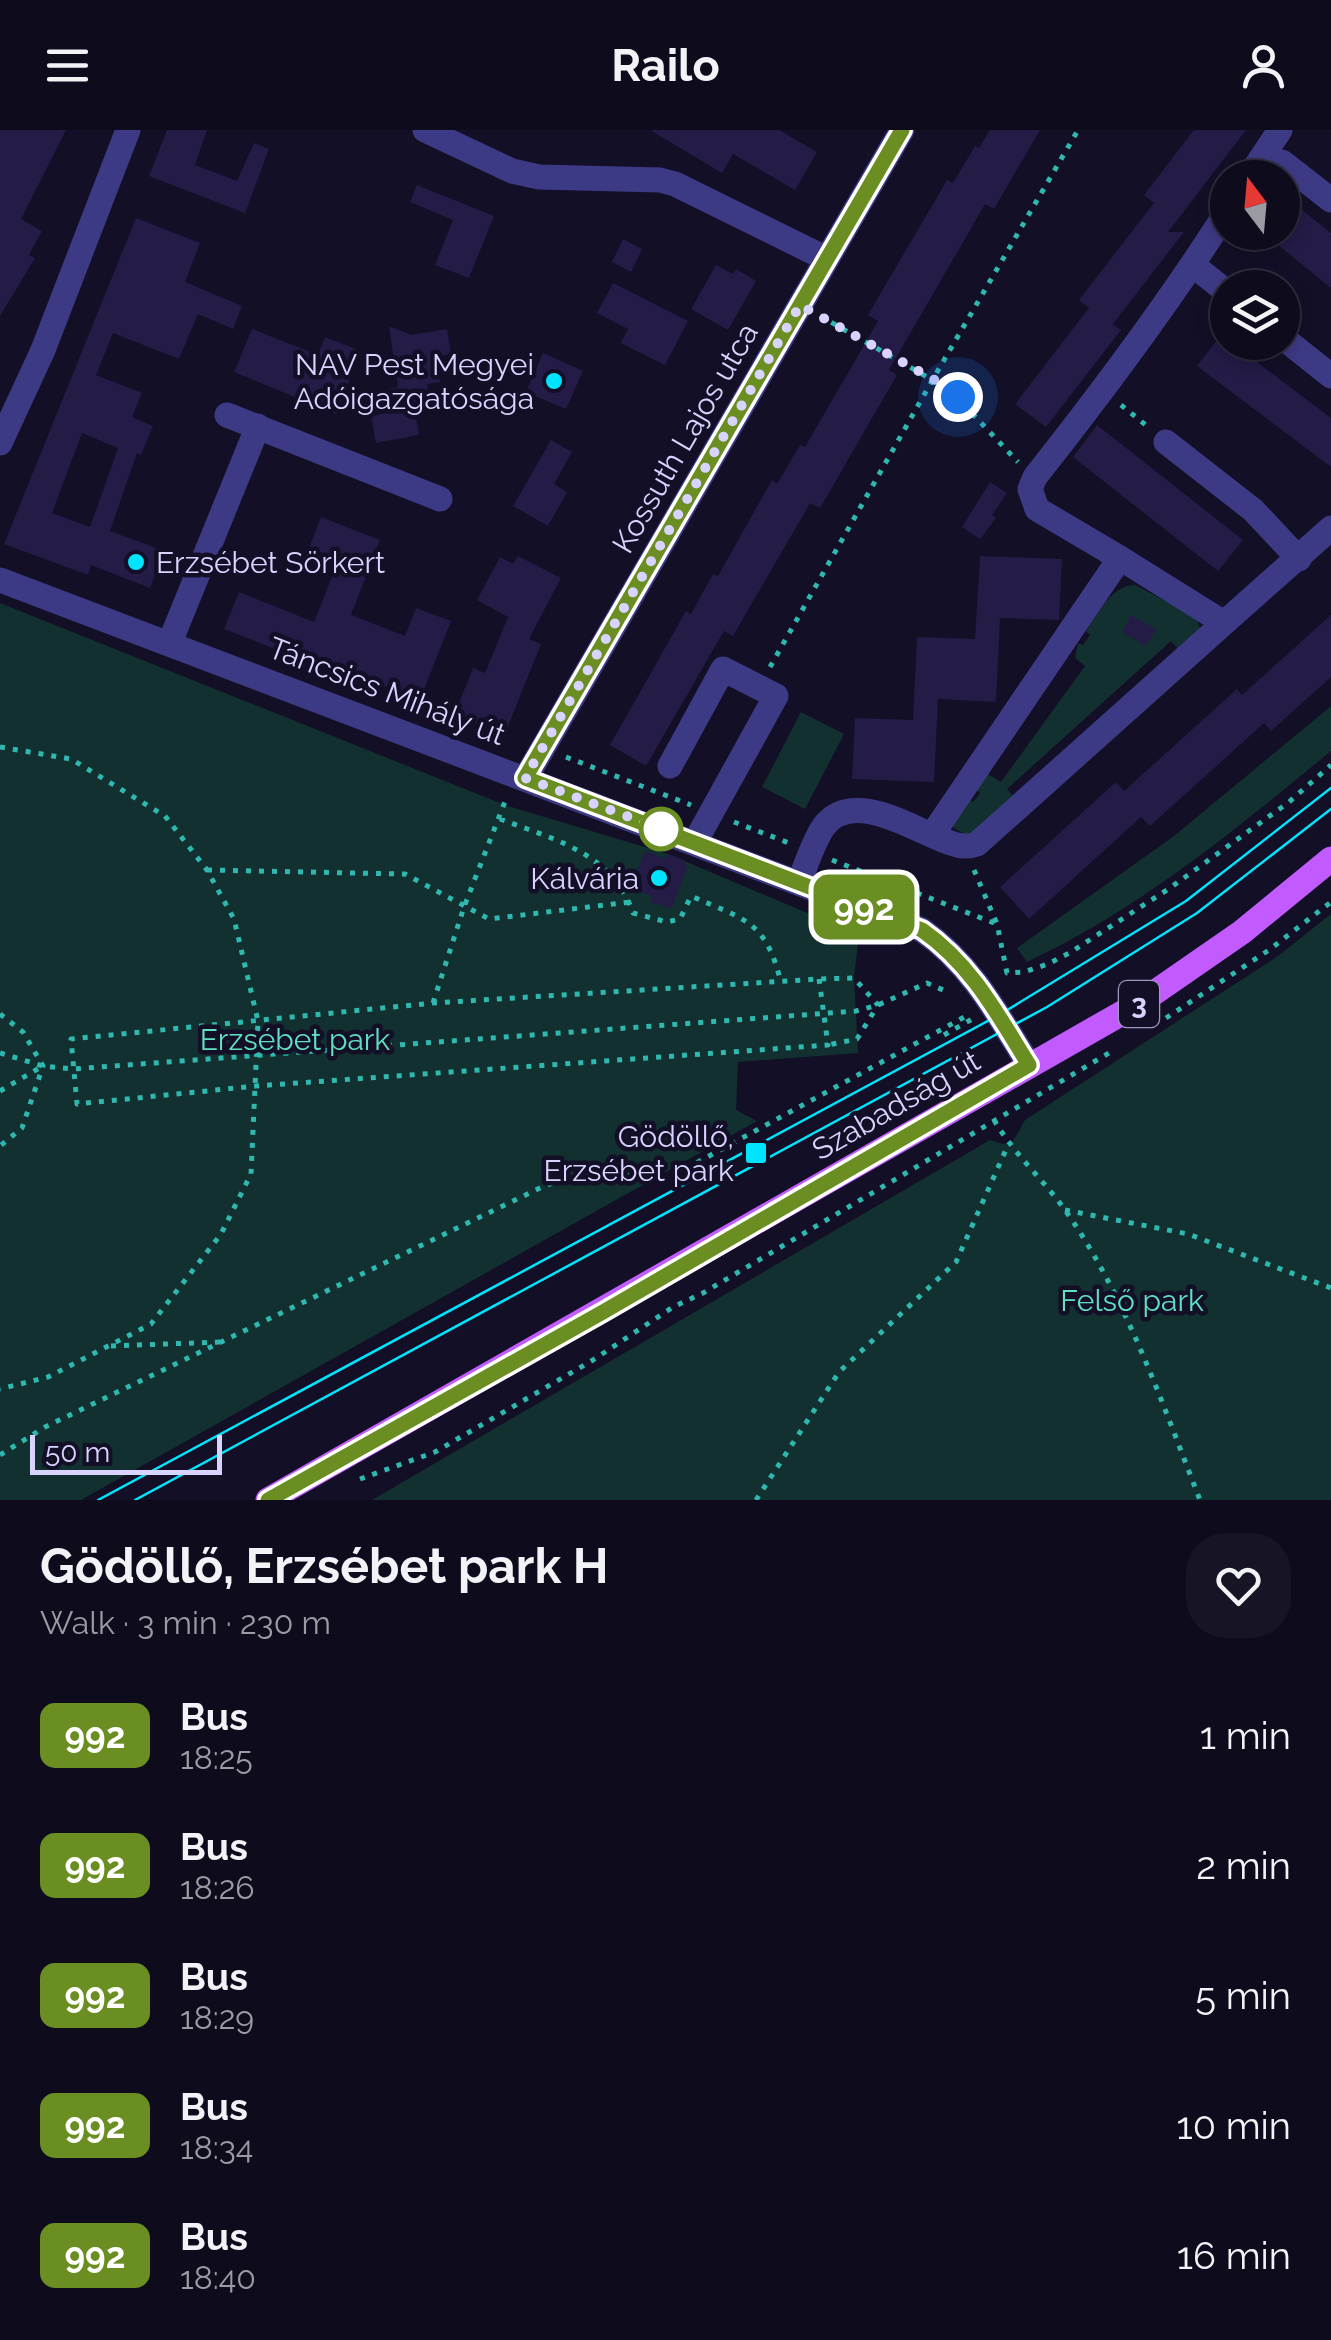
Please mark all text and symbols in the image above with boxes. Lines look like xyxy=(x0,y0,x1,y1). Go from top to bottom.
icon: menu xyxy=(40,38,95,93)
icon: person xyxy=(1236,38,1291,93)
text: Railo xyxy=(611,39,720,92)
north arrow xyxy=(1210,160,1300,250)
map controls xyxy=(1210,160,1300,360)
button: layers xyxy=(1210,270,1300,360)
street label: Kossuth Lajos utca xyxy=(605,317,765,559)
place label: NAV Pest Megyei Adóigazgatósága xyxy=(294,347,534,416)
marker: NAV Pest Megyei Adóigazgatósága xyxy=(543,370,565,392)
your location xyxy=(933,372,983,422)
place label: Erzsébet Sörkert xyxy=(156,545,385,580)
marker: Erzsébet Sörkert xyxy=(125,551,147,573)
street label: Táncsics Mihály út xyxy=(264,630,510,752)
unlabelled marker xyxy=(640,808,682,850)
place label: Kálvária xyxy=(530,861,639,896)
marker: Kálvária xyxy=(648,867,670,889)
line badge: 992 xyxy=(806,874,922,940)
text: 992 xyxy=(834,887,894,928)
road number: 3 xyxy=(1119,981,1159,1027)
park label: Erzsébet park xyxy=(200,1022,390,1057)
street label: Szabadság út xyxy=(806,1043,986,1167)
place label: Gödöllő, Erzsébet park xyxy=(544,1119,734,1188)
marker: Gödöllő, Erzsébet park xyxy=(743,1140,769,1166)
park label: Felső park xyxy=(1060,1283,1204,1318)
scale bar xyxy=(30,1430,222,1474)
text: 50 m xyxy=(45,1436,110,1469)
button: heart xyxy=(1186,1533,1291,1638)
text: Gödöllő, Erzsébet park H xyxy=(40,1538,609,1594)
text: Walk · 3 min · 230 m xyxy=(40,1604,331,1641)
text: Bus xyxy=(180,1694,248,1739)
text: 1 min xyxy=(1200,1713,1291,1758)
text: 992 xyxy=(65,1715,125,1756)
text: 18:25 xyxy=(180,1739,253,1776)
text: Bus xyxy=(180,1824,248,1869)
text: 2 min xyxy=(1196,1843,1291,1888)
text: 992 xyxy=(65,1845,125,1886)
text: 18:26 xyxy=(180,1869,255,1906)
text: Bus xyxy=(180,1954,248,1999)
text: 5 min xyxy=(1195,1973,1291,2018)
text: 992 xyxy=(65,1975,125,2016)
text: 18:29 xyxy=(180,1999,254,2036)
text: Bus xyxy=(180,2084,248,2129)
text: 10 min xyxy=(1176,2103,1291,2148)
text: 992 xyxy=(65,2105,125,2146)
text: 18:34 xyxy=(180,2129,253,2166)
text: Bus xyxy=(180,2214,248,2259)
text: 16 min xyxy=(1177,2233,1291,2278)
text: 992 xyxy=(65,2235,125,2276)
text: 18:40 xyxy=(180,2259,256,2296)

